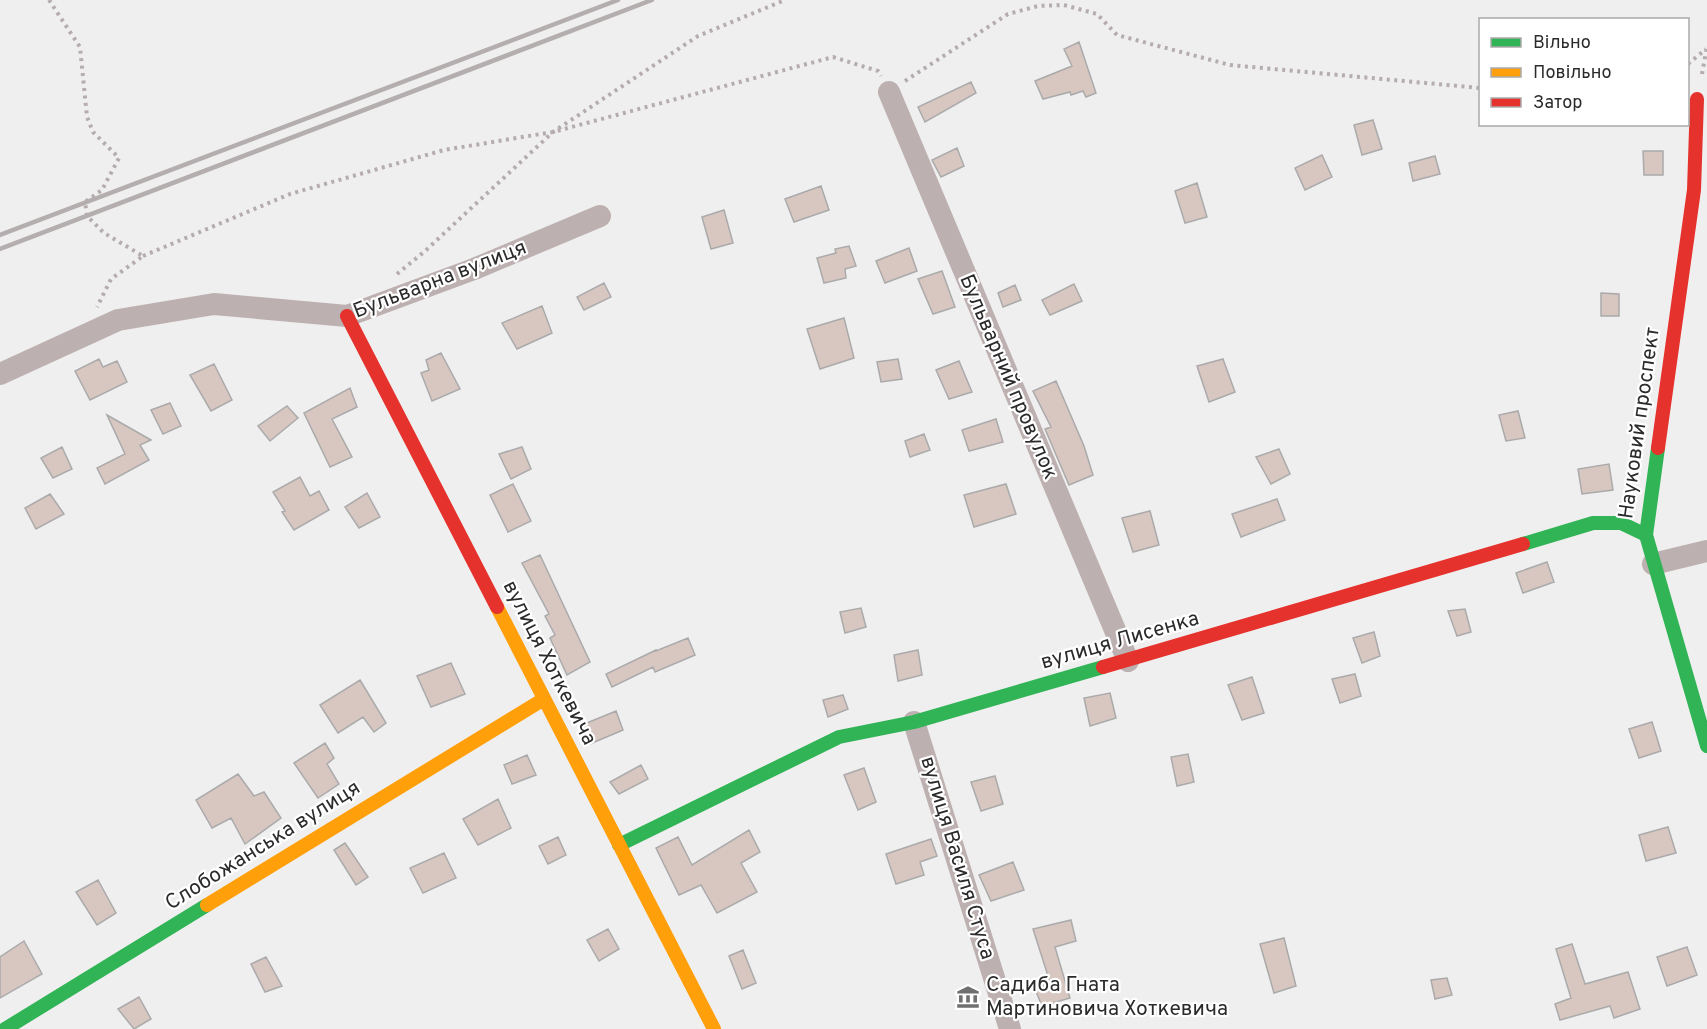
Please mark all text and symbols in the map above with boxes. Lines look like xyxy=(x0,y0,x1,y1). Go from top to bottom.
legend xyxy=(1479,18,1689,126)
text: Вільно xyxy=(1533,32,1591,55)
text: Повільно xyxy=(1533,62,1612,85)
text: Затор xyxy=(1533,92,1582,115)
street label: Бульварна вулиця xyxy=(349,234,531,326)
street label: Бульварний провулок xyxy=(952,270,1064,484)
street label: Науковий проспект xyxy=(1613,325,1667,521)
street label: вулиця Хоткевича xyxy=(496,576,602,750)
street label: вулиця Лисенка xyxy=(1038,605,1202,677)
street label: вулиця Василя Стуса xyxy=(913,753,1001,963)
street label: Слобожанська вулиця xyxy=(160,775,366,917)
place label: Садиба Гната Мартиновича Хоткевича xyxy=(986,972,1228,1023)
museum icon: Садиба Гната Мартиновича Хоткевича xyxy=(955,984,981,1010)

